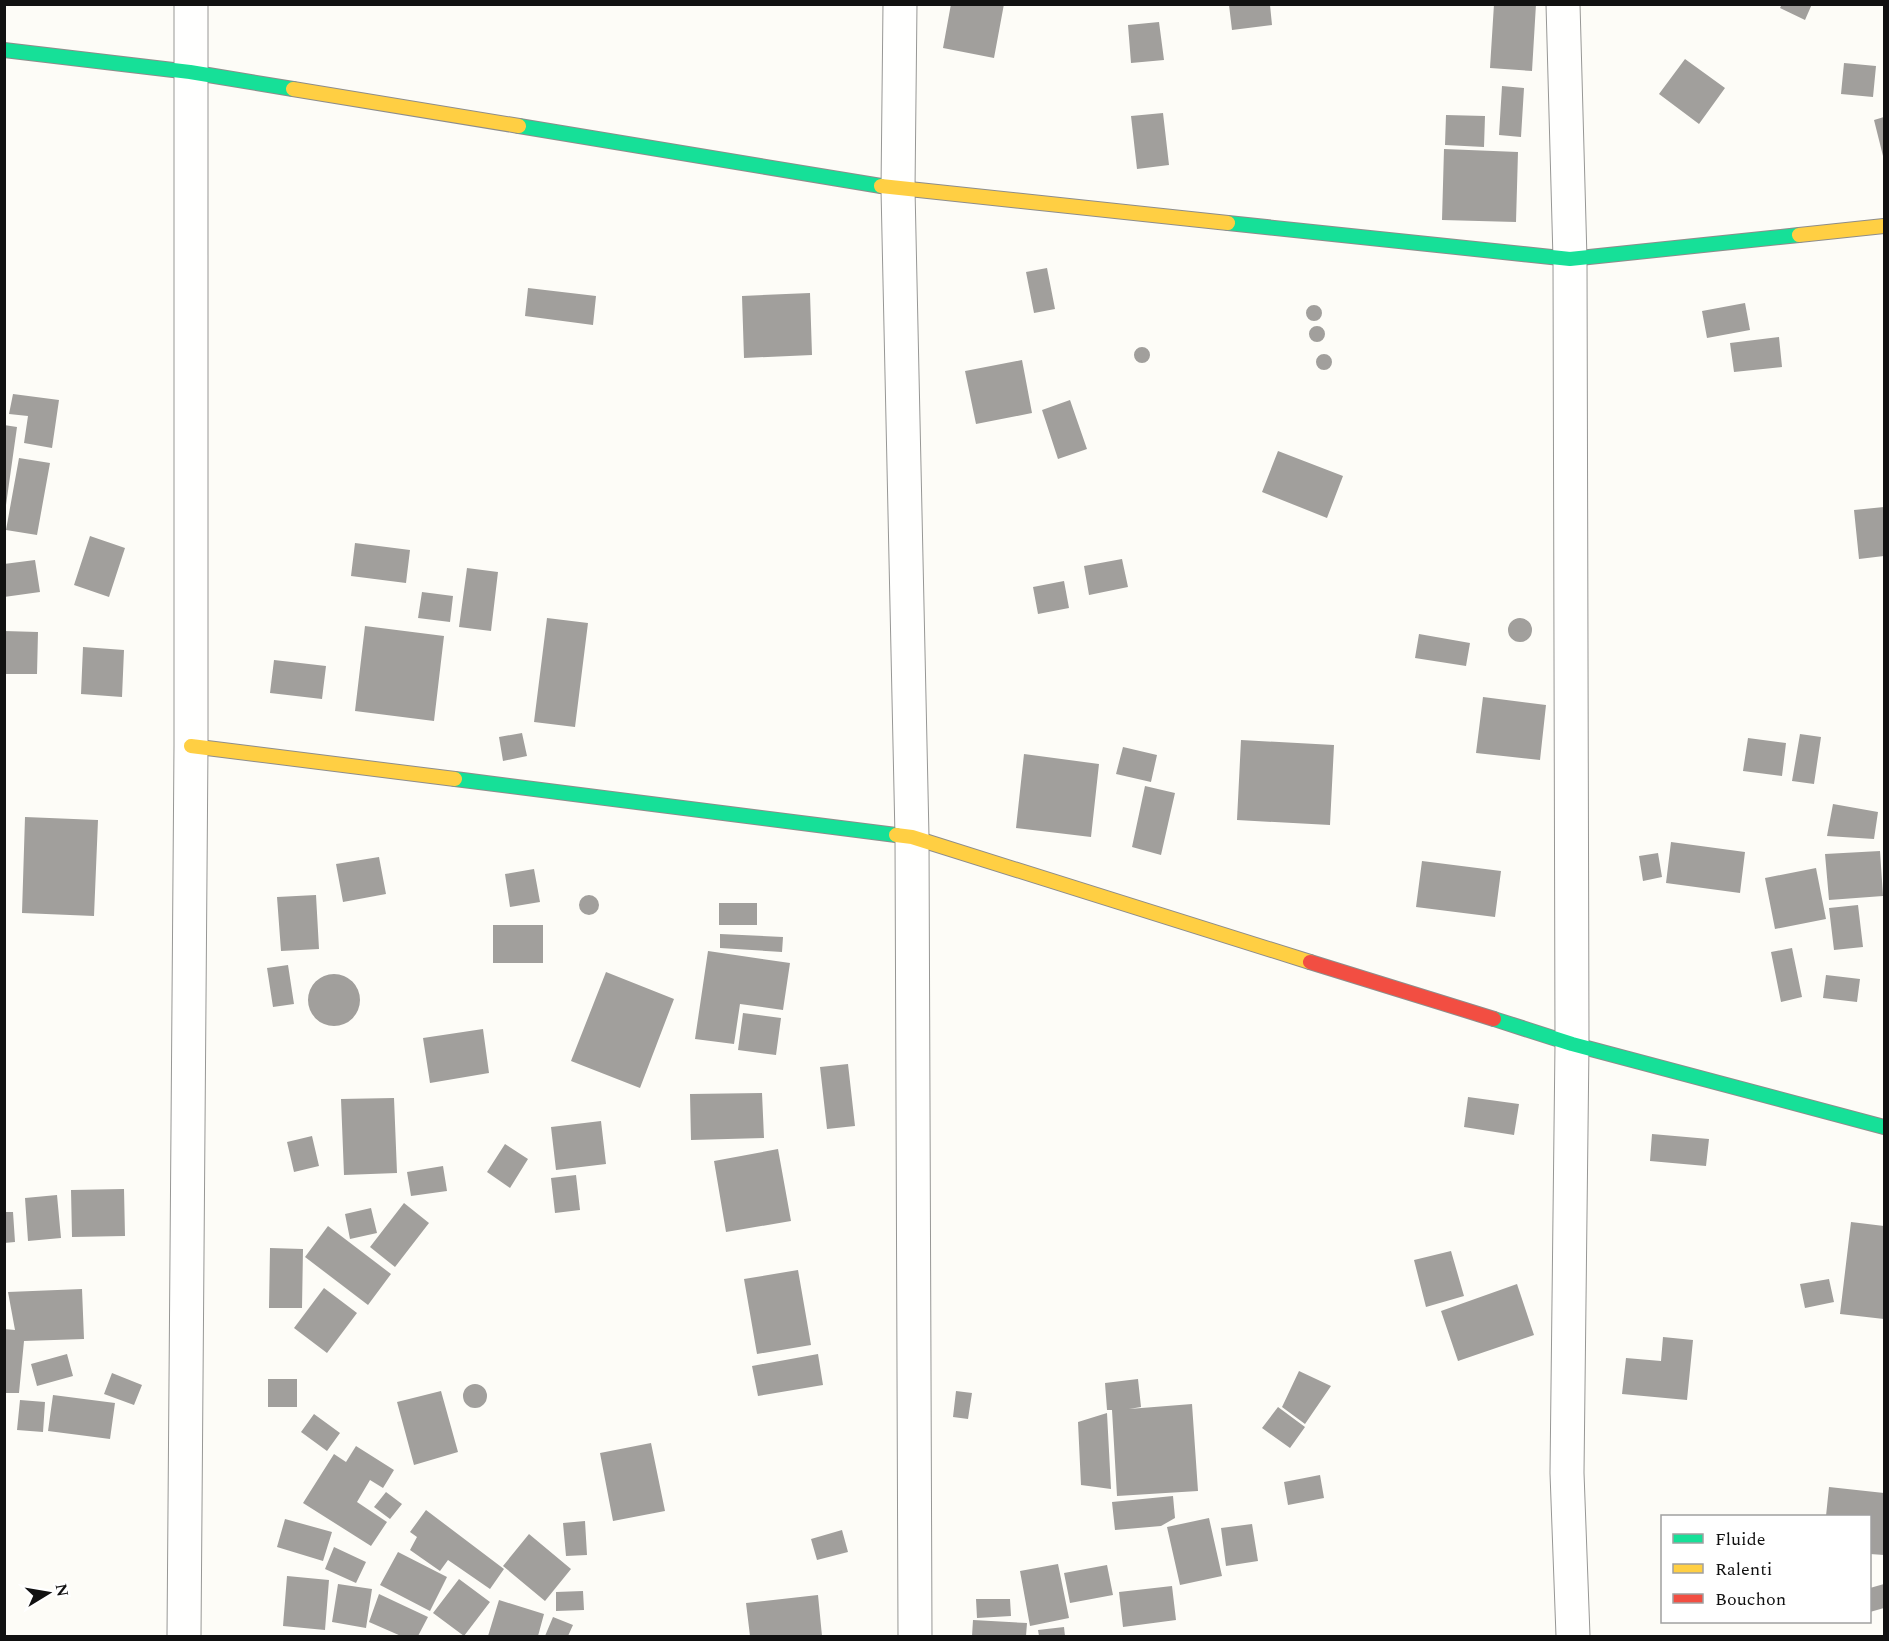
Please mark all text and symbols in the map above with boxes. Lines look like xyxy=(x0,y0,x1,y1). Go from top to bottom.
legend xyxy=(1661,1515,1871,1623)
text: Fluide xyxy=(1715,1526,1766,1553)
text: Ralenti xyxy=(1715,1556,1772,1583)
north arrow xyxy=(18,1563,78,1623)
text: N xyxy=(49,1582,75,1599)
text: Bouchon xyxy=(1715,1586,1786,1613)

